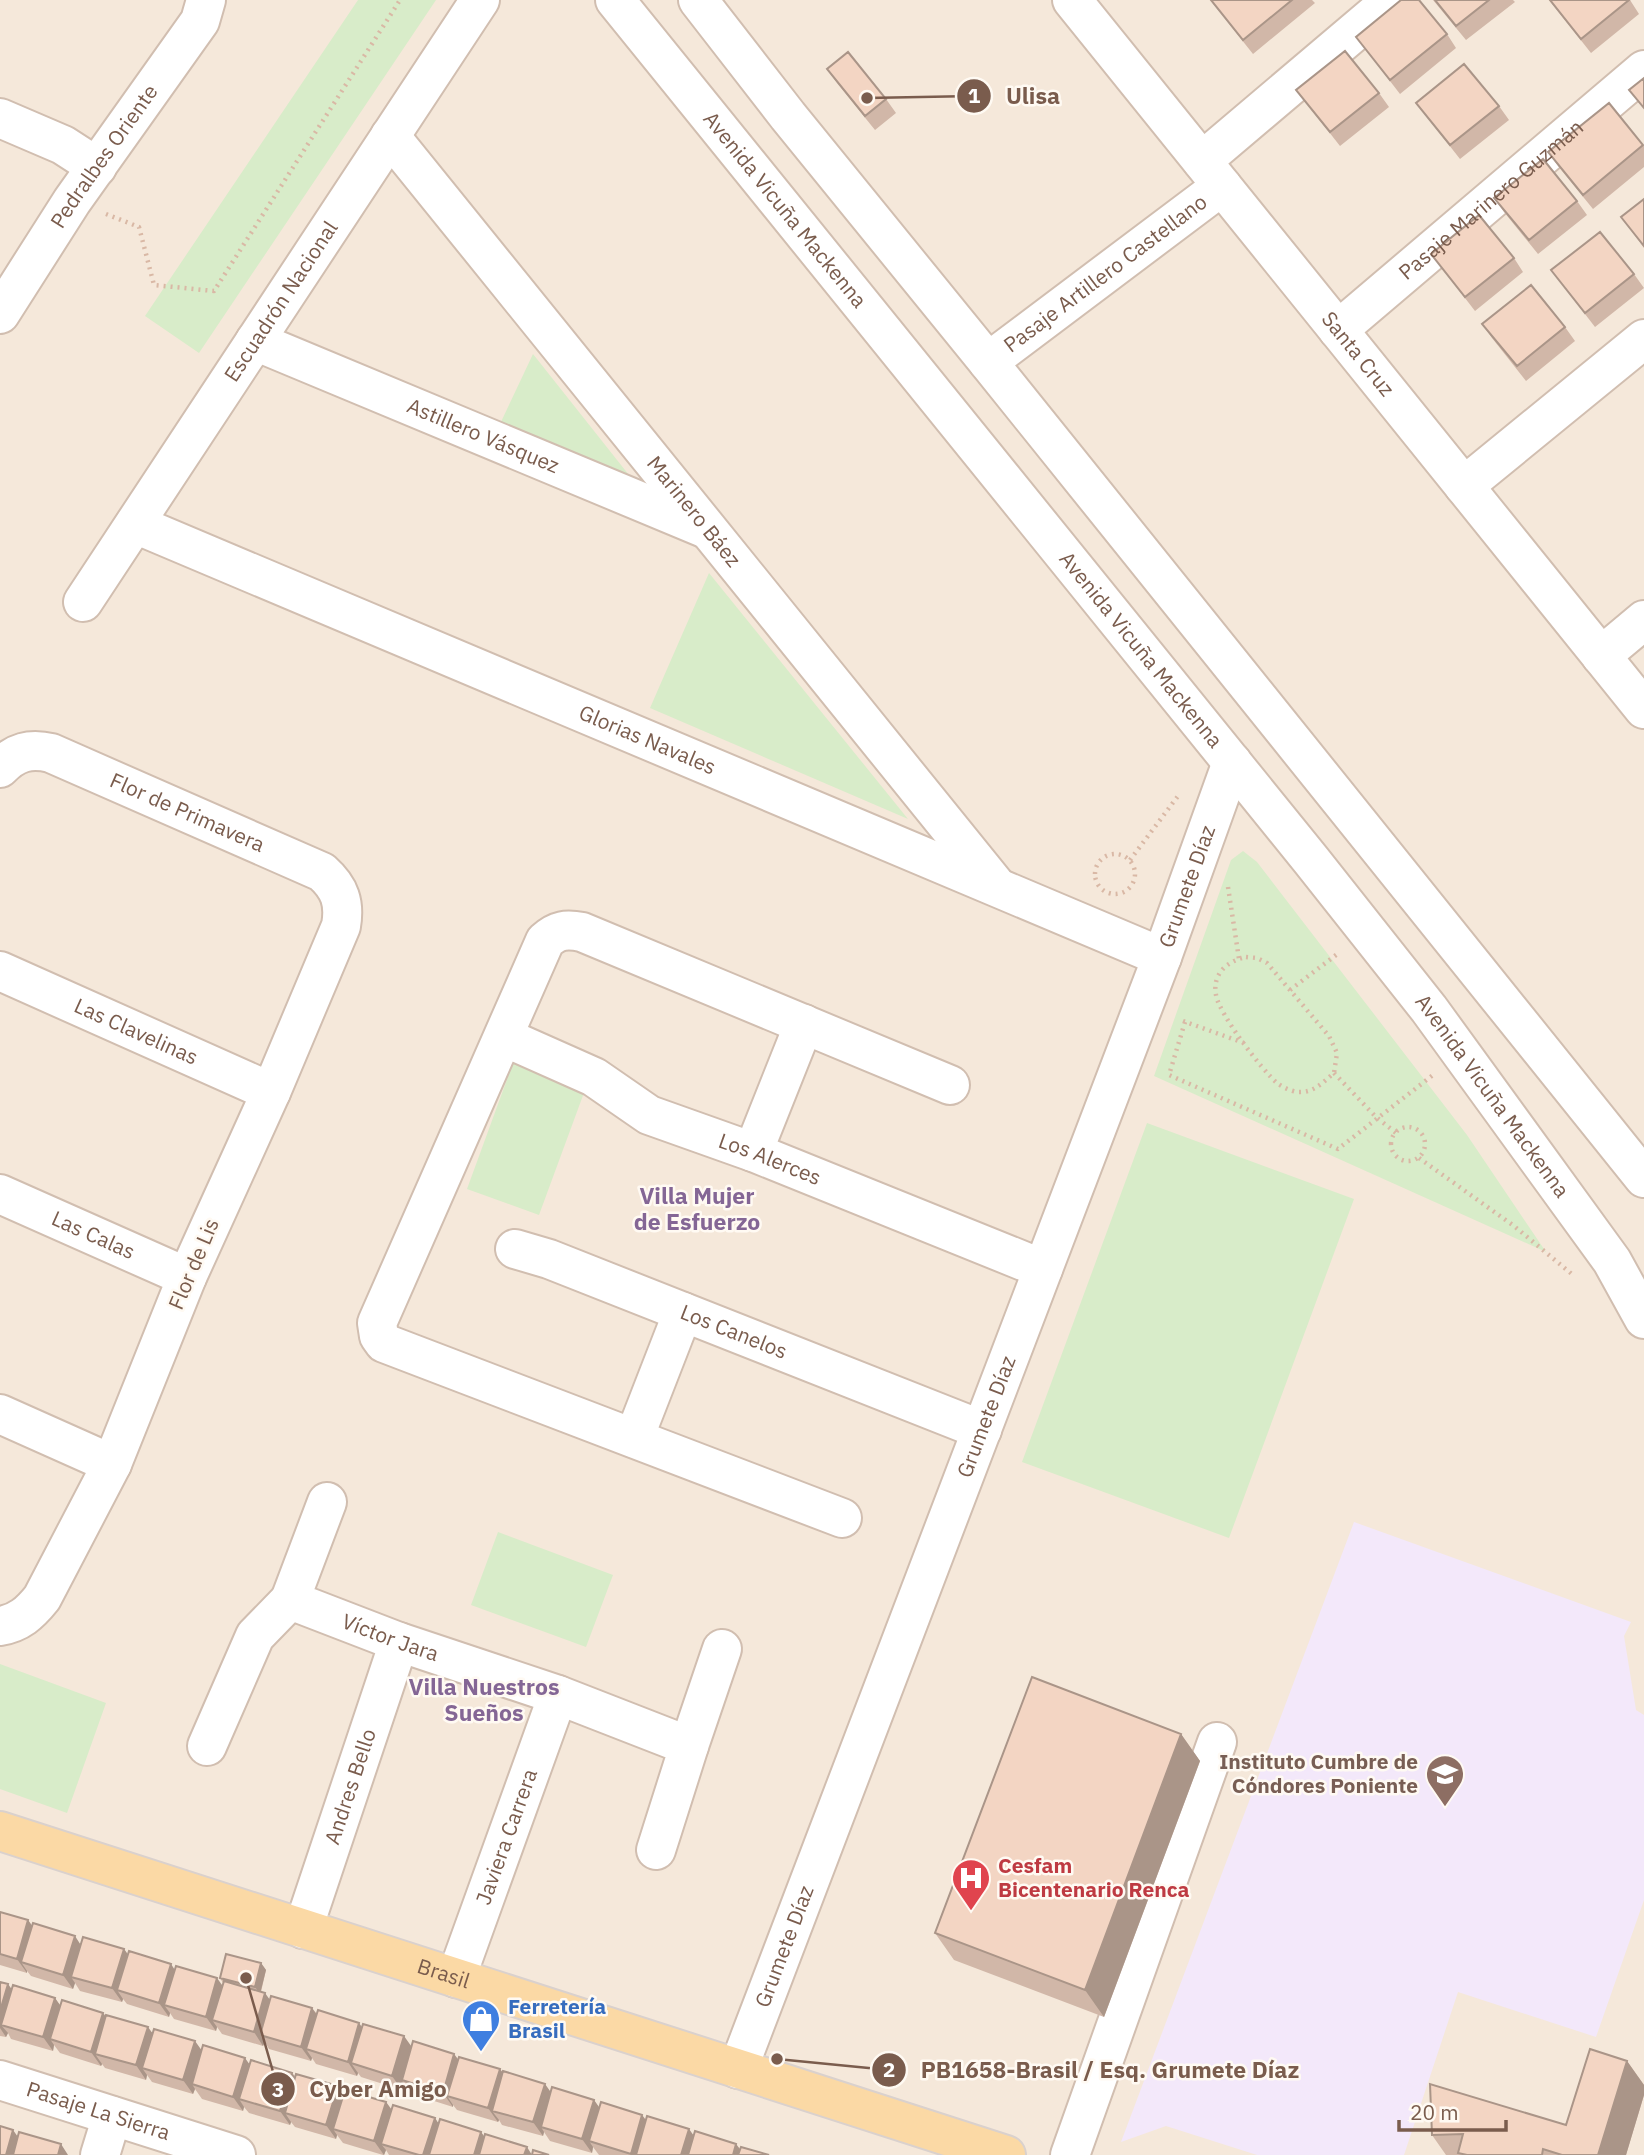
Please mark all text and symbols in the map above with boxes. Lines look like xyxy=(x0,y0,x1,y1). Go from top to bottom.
callout: Ulisa xyxy=(957,74,1074,118)
street label: Pedralbes Oriente xyxy=(43,78,164,233)
text: Ulisa xyxy=(1006,80,1060,110)
text: 1 xyxy=(968,81,981,109)
street label: Avenida Vicuña Mackenna xyxy=(698,105,874,313)
street label: Pasaje Marinero Guzmán xyxy=(1392,113,1589,285)
street label: Pasaje Artillero Castellano xyxy=(998,187,1212,358)
street label: Escuadrón Nacional xyxy=(217,215,344,387)
street label: Santa Cruz xyxy=(1316,305,1401,402)
street label: Astillero Vásquez xyxy=(403,391,564,479)
street label: Marinero Báez xyxy=(641,450,748,573)
street label: Avenida Vicuña Mackenna xyxy=(1054,545,1230,753)
street label: Glorias Navales xyxy=(575,698,721,780)
street label: Flor de Primavera xyxy=(106,766,269,858)
street label: Grumete Díaz xyxy=(1152,821,1221,951)
street label: Avenida Vicuña Mackenna xyxy=(1409,988,1576,1203)
street label: Las Clavelinas xyxy=(70,991,203,1071)
street label: Los Alerces xyxy=(715,1126,826,1191)
district label: Villa Mujer de Esfuerzo xyxy=(634,1180,760,1236)
street label: Las Calas xyxy=(48,1204,140,1265)
street label: Flor de Lis xyxy=(161,1214,225,1314)
street label: Los Canelos xyxy=(676,1297,792,1365)
street label: Grumete Díaz xyxy=(950,1351,1022,1481)
street label: Víctor Jara xyxy=(338,1606,443,1667)
district label: Villa Nuestros Sueños xyxy=(408,1671,560,1727)
street label: Andres Bello xyxy=(317,1725,382,1848)
place label: Instituto Cumbre de Cóndores Poniente xyxy=(1219,1747,1418,1799)
school or university icon: Instituto Cumbre de Cóndores Poniente xyxy=(1424,1753,1466,1808)
street label: Javiera Carrera xyxy=(469,1765,543,1908)
place label: Cesfam Bicentenario Renca xyxy=(998,1851,1190,1903)
hospital icon: Cesfam Bicentenario Renca xyxy=(950,1857,992,1912)
street label: Grumete Díaz xyxy=(748,1881,820,2011)
street label: Brasil xyxy=(414,1951,474,1995)
place label: Ferretería Brasil xyxy=(508,1992,606,2044)
shop icon: Ferretería Brasil xyxy=(460,1998,502,2053)
callout: PB1658-Brasil / Esq. Grumete Díaz xyxy=(871,2048,1313,2092)
text: PB1658-Brasil / Esq. Grumete Díaz xyxy=(921,2054,1299,2084)
text: 2 xyxy=(883,2055,895,2083)
callout: Cyber Amigo xyxy=(261,2067,461,2111)
text: Cyber Amigo xyxy=(309,2073,447,2103)
street label: Pasaje La Sierra xyxy=(23,2074,174,2146)
text: 3 xyxy=(272,2075,284,2103)
scale bar xyxy=(1399,2088,1506,2132)
text: 20 m xyxy=(1410,2098,1459,2126)

